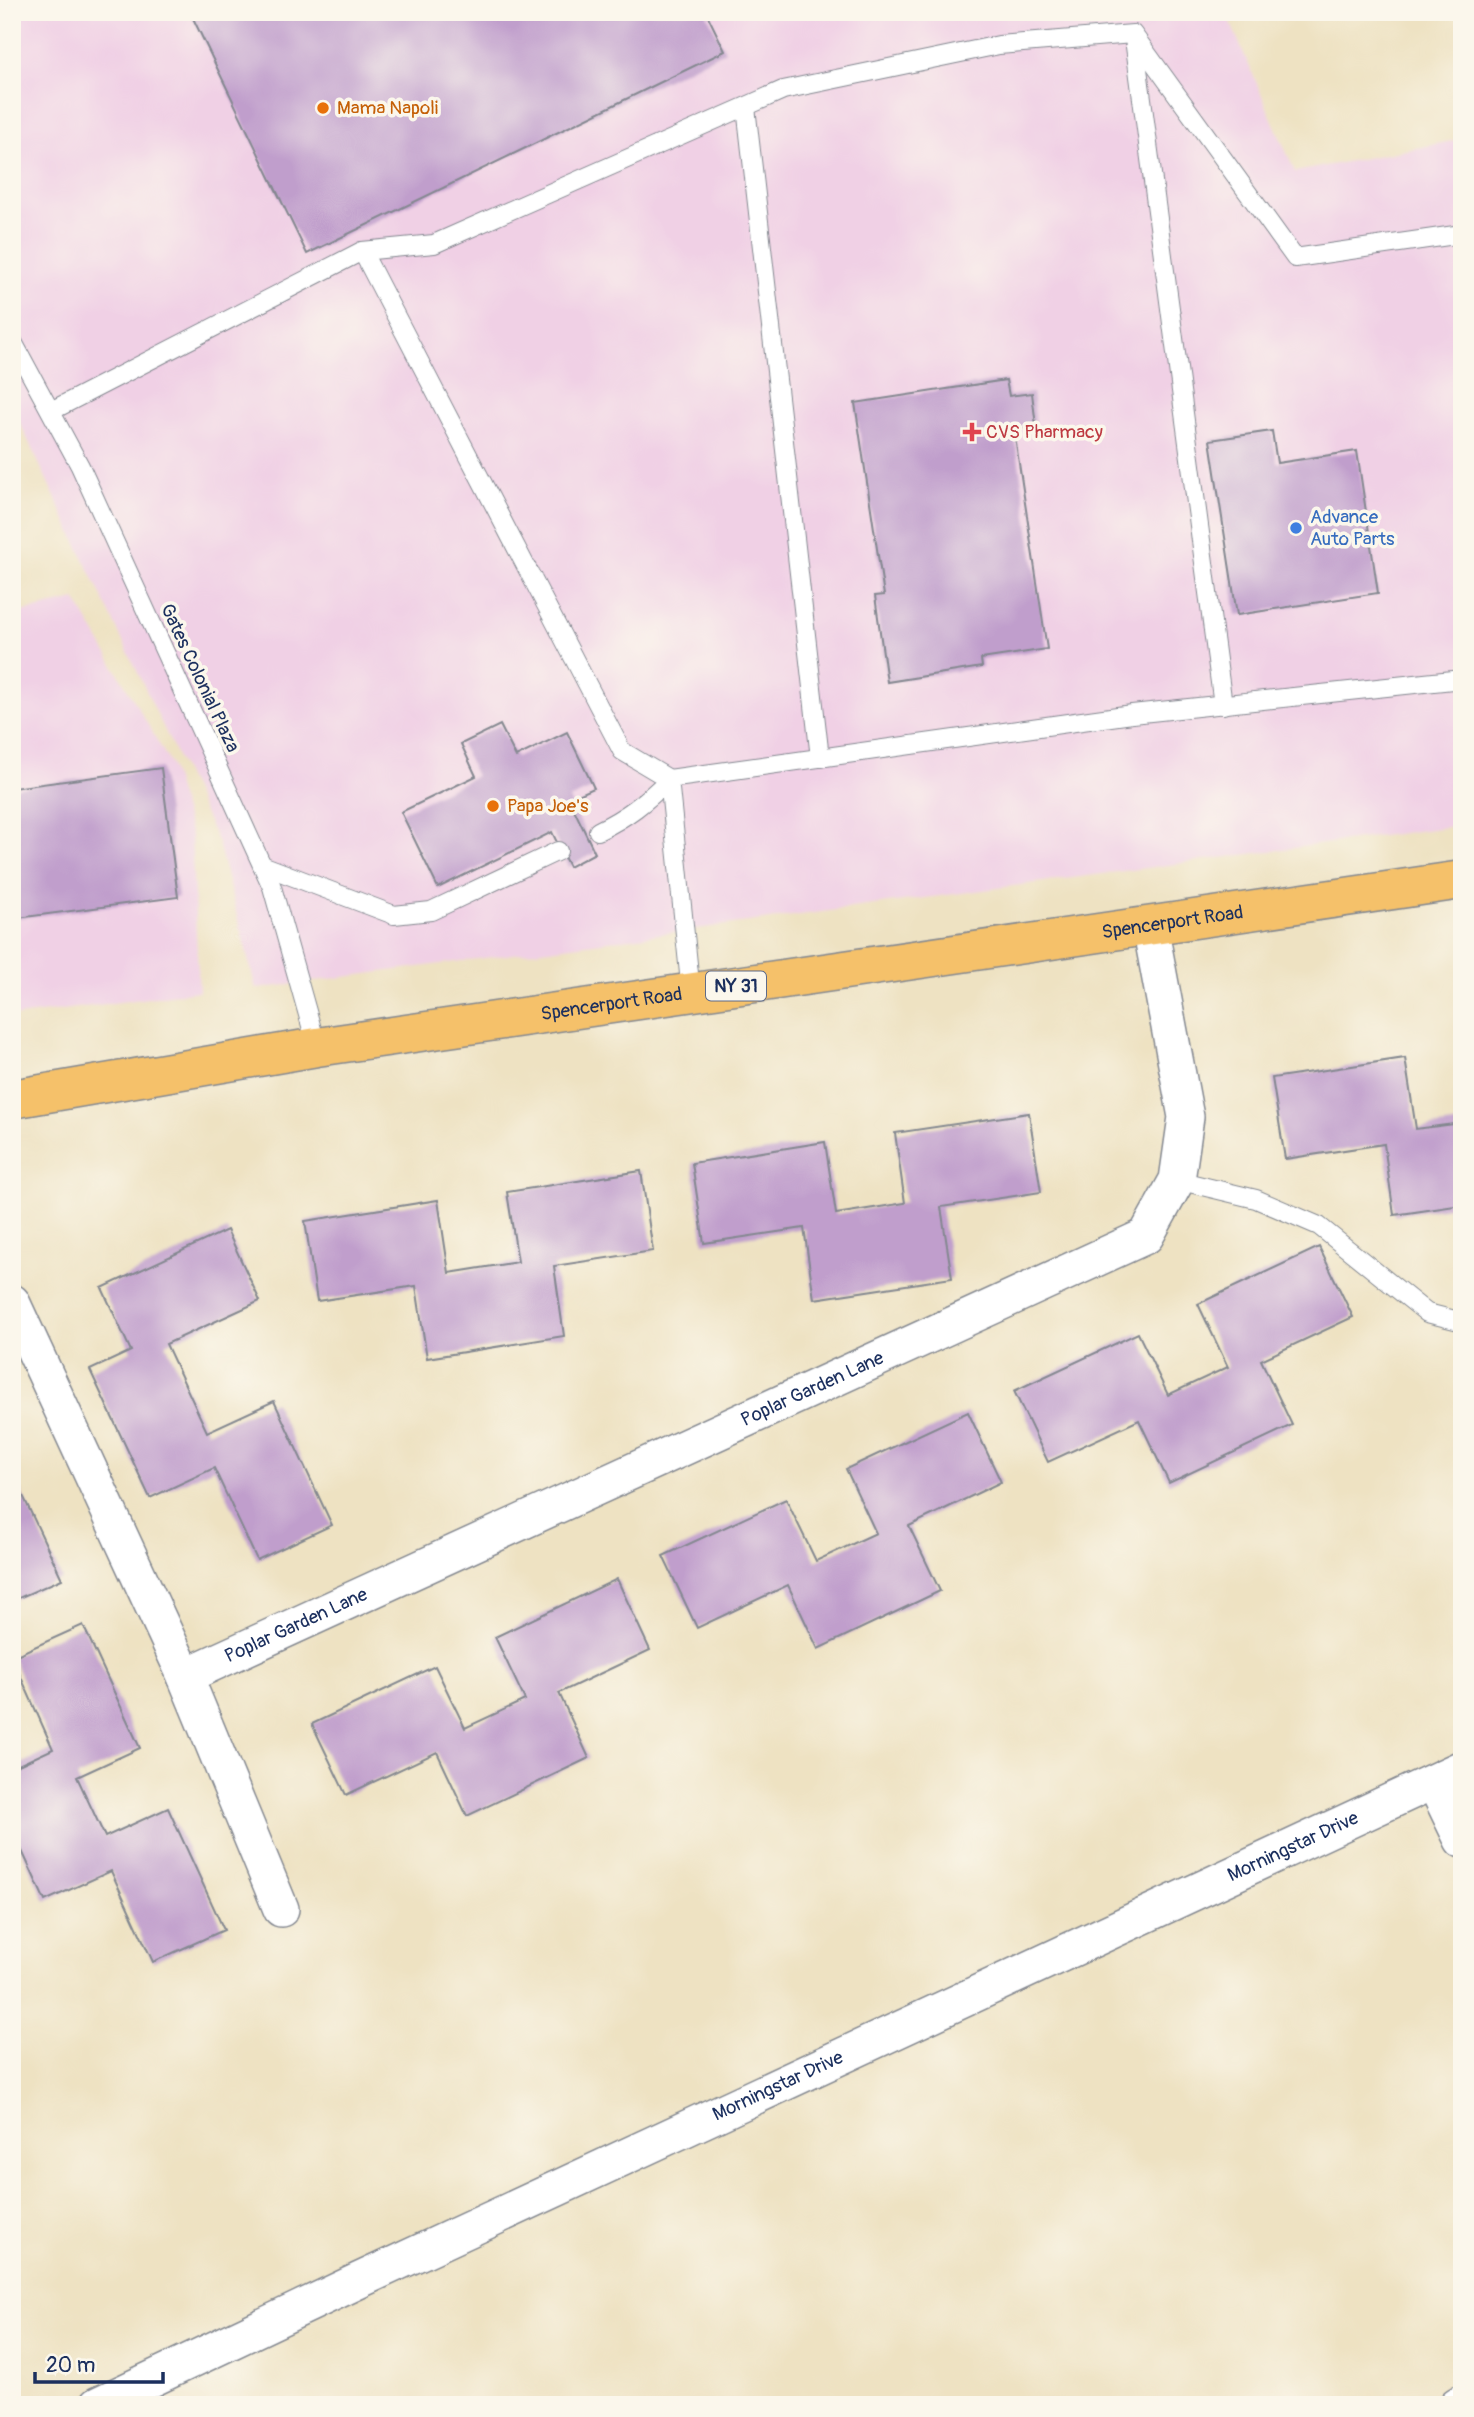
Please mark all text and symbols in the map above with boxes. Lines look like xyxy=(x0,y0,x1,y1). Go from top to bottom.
place label: Mama Napoli xyxy=(337,96,438,120)
marker: Mama Napoli xyxy=(315,100,331,116)
place label: CVS Pharmacy xyxy=(986,420,1103,444)
marker: CVS Pharmacy xyxy=(964,424,980,440)
place label: Advance Auto Parts xyxy=(1310,505,1395,551)
marker: Advance Auto Parts xyxy=(1288,520,1304,536)
street label: Gates Colonial Plaza xyxy=(155,600,245,756)
place label: Papa Joe's xyxy=(507,794,589,818)
marker: Papa Joe's xyxy=(485,798,501,814)
street label: Spencerport Road xyxy=(1100,900,1245,944)
road number: NY 31 xyxy=(706,972,766,1001)
street label: Spencerport Road xyxy=(539,982,684,1026)
street label: Poplar Garden Lane xyxy=(737,1345,888,1432)
street label: Poplar Garden Lane xyxy=(221,1582,372,1668)
street label: Morningstar Drive xyxy=(1224,1806,1363,1887)
street label: Morningstar Drive xyxy=(709,2045,848,2127)
scale bar xyxy=(35,2340,163,2384)
text: 20 m xyxy=(46,2352,95,2379)

